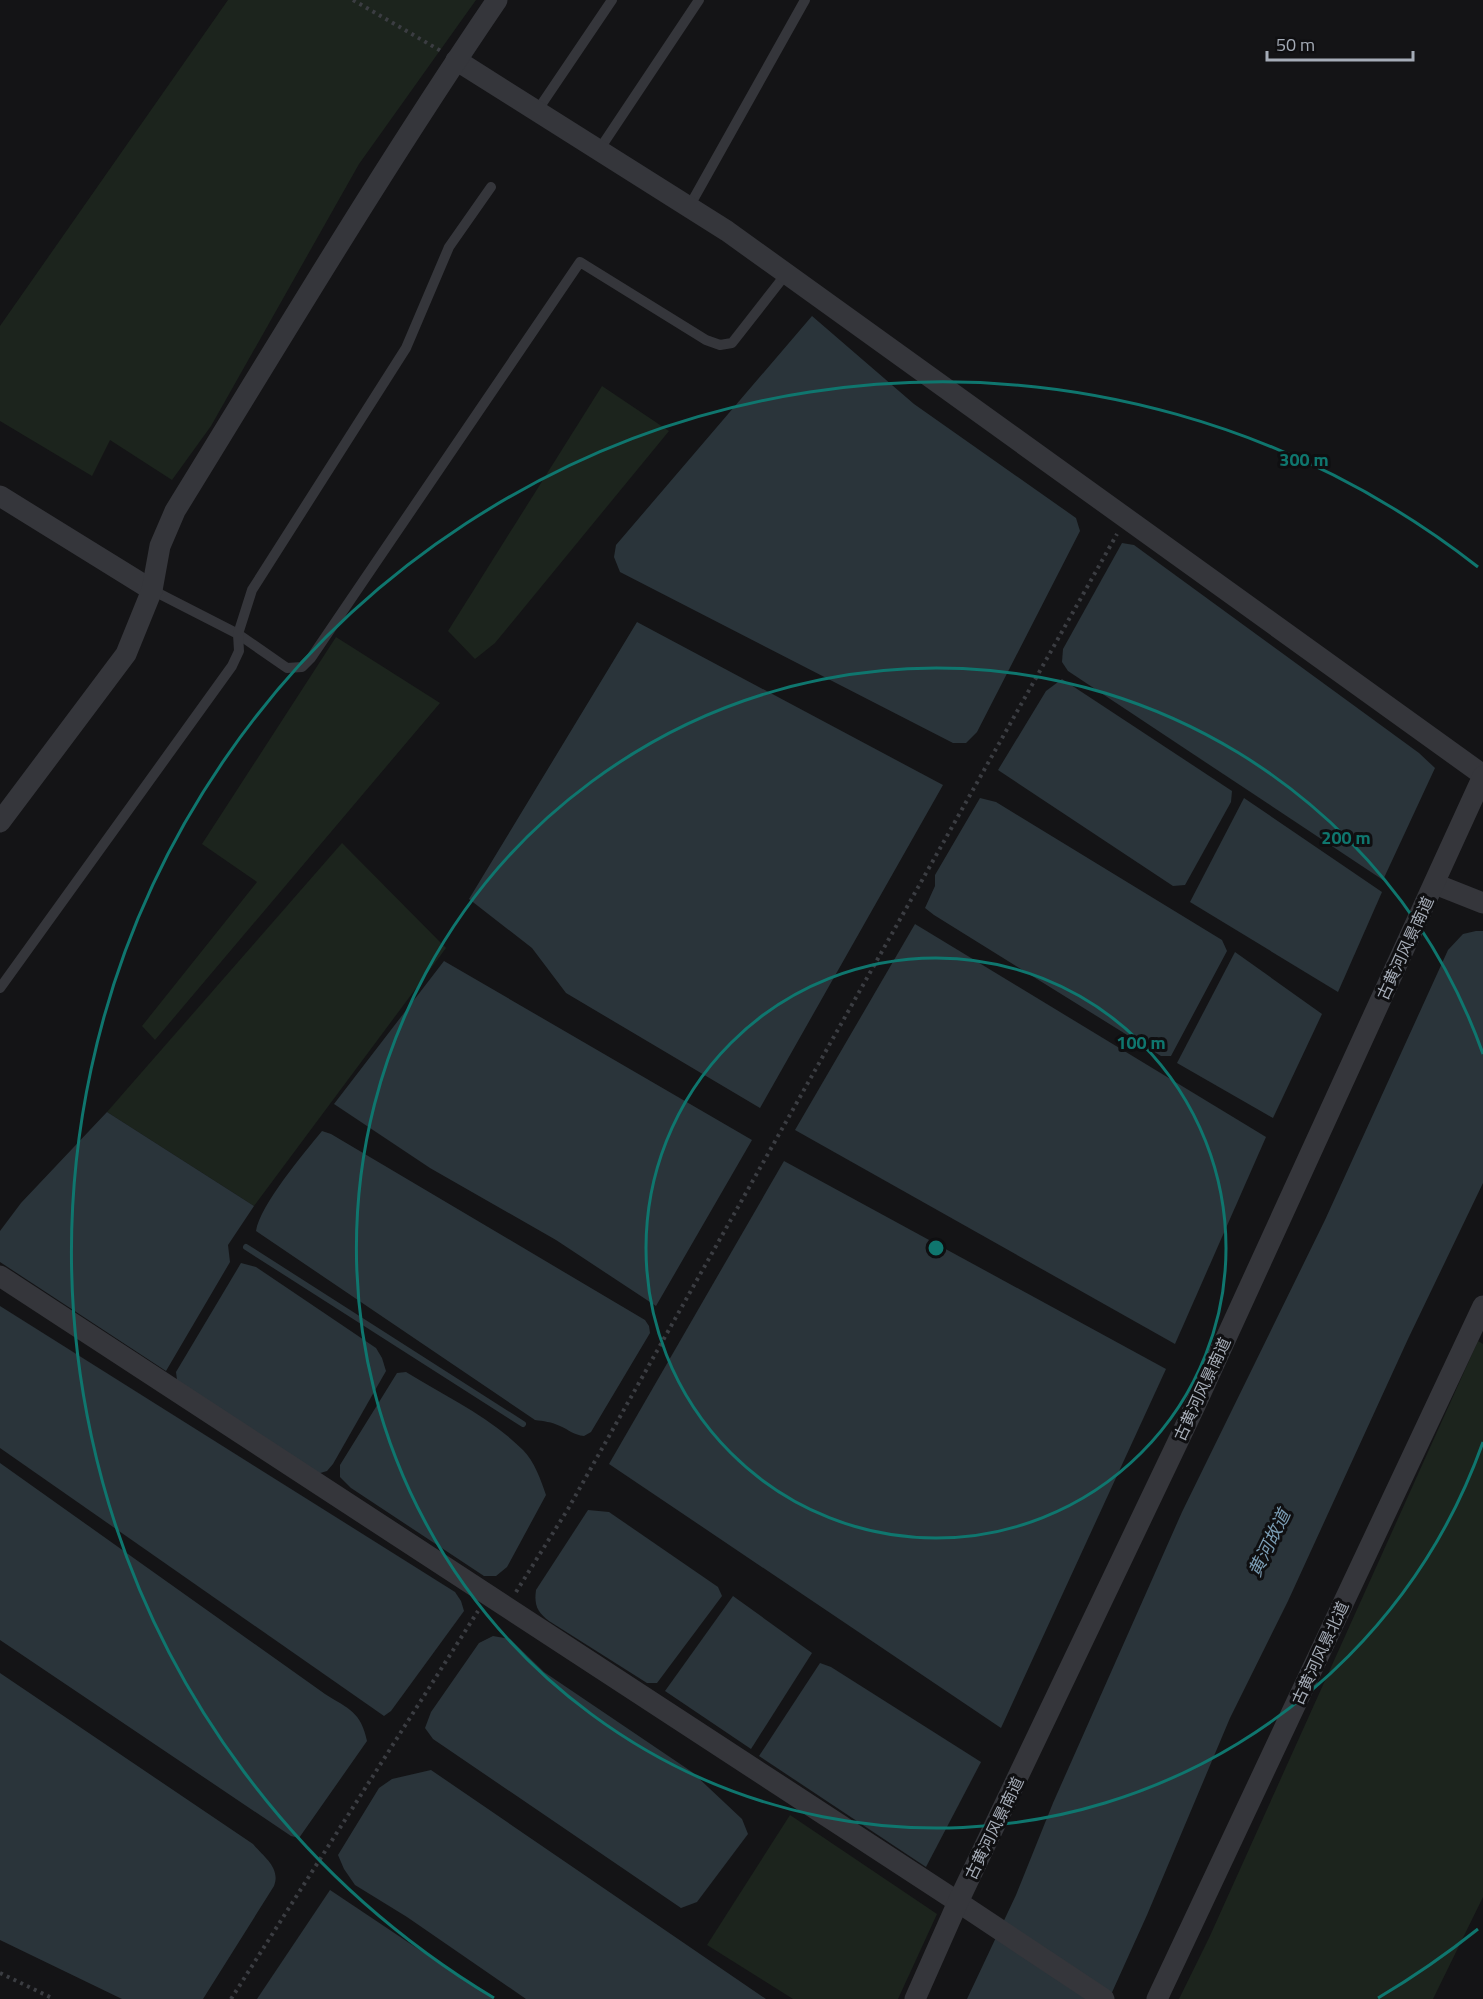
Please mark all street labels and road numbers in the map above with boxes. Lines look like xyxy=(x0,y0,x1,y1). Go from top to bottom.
street label: 古黄河风景南道 xyxy=(1370,892,1440,1004)
street label: 古黄河风景南道 xyxy=(1167,1333,1237,1445)
street label: 古黄河风景北道 xyxy=(1285,1597,1355,1709)
street label: 古黄河风景南道 xyxy=(959,1772,1029,1884)

